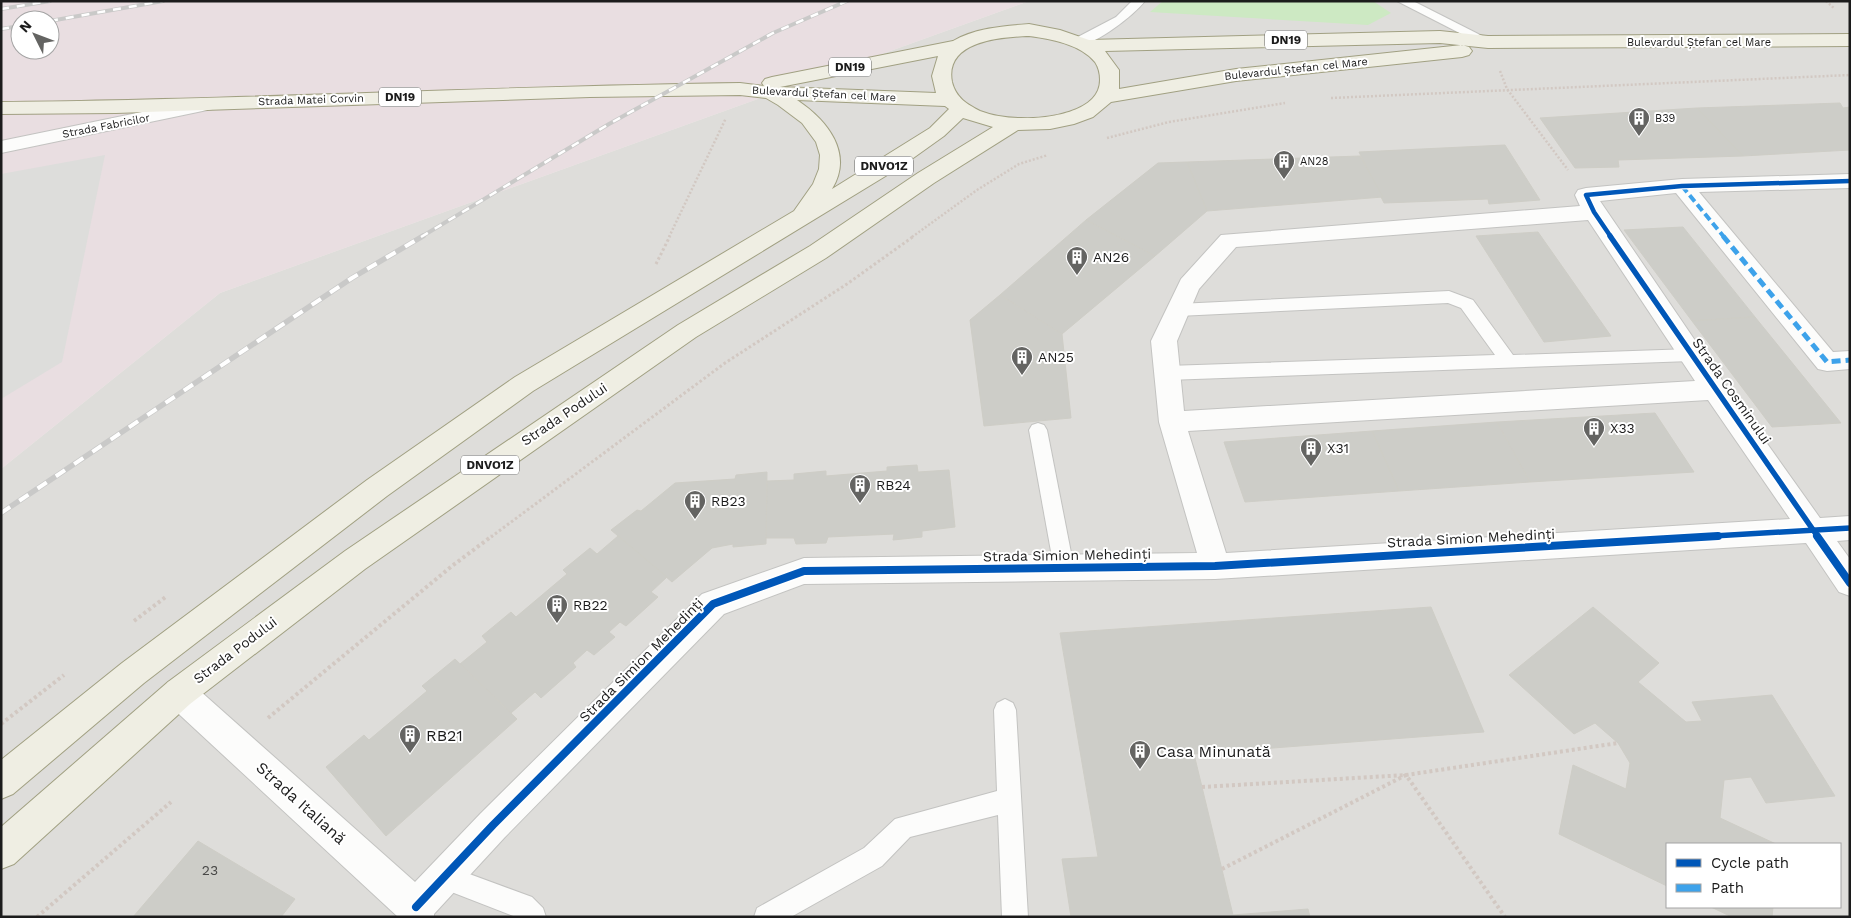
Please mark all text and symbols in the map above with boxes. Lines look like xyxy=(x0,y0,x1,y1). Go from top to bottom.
north arrow xyxy=(10,10,60,60)
text: N xyxy=(16,17,35,36)
road number: DN19 xyxy=(1265,30,1307,50)
street label: Bulevardul Ștefan cel Mare xyxy=(1627,36,1771,49)
street label: Bulevardul Ștefan cel Mare xyxy=(1224,55,1368,83)
road number: DN19 xyxy=(829,58,871,76)
street label: Bulevardul Ștefan cel Mare xyxy=(752,84,896,104)
road number: DN19 xyxy=(379,88,421,106)
street label: Strada Matei Corvin xyxy=(258,92,364,108)
building icon: B39 xyxy=(1627,106,1651,137)
street label: Strada Fabricilor xyxy=(61,111,151,141)
place label: B39 xyxy=(1655,112,1676,125)
building icon: AN28 xyxy=(1272,149,1296,180)
place label: AN28 xyxy=(1300,155,1329,168)
road number: DNVO1Z xyxy=(855,157,913,176)
building icon: AN26 xyxy=(1065,245,1089,276)
place label: AN26 xyxy=(1093,249,1129,265)
street label: Strada Cosminului xyxy=(1689,335,1775,447)
building icon: AN25 xyxy=(1010,345,1034,376)
place label: AN25 xyxy=(1038,349,1074,365)
street label: Strada Podului xyxy=(518,379,610,449)
building icon: X33 xyxy=(1582,416,1606,447)
place label: X33 xyxy=(1610,420,1635,436)
building icon: X31 xyxy=(1299,436,1323,467)
place label: X31 xyxy=(1327,440,1349,456)
road number: DNVO1Z xyxy=(461,456,519,474)
building icon: RB24 xyxy=(848,473,872,504)
place label: RB24 xyxy=(876,477,911,493)
building icon: RB23 xyxy=(683,489,707,520)
place label: RB23 xyxy=(711,493,746,509)
street label: Strada Simion Mehedinți xyxy=(1387,526,1556,551)
street label: Strada Simion Mehedinți xyxy=(983,546,1151,565)
building icon: RB22 xyxy=(545,593,569,624)
street label: Strada Simion Mehedinți xyxy=(576,595,707,726)
place label: RB22 xyxy=(573,597,608,613)
street label: Strada Podului xyxy=(190,613,280,687)
building icon: RB21 xyxy=(398,723,422,754)
place label: RB21 xyxy=(426,726,463,745)
building icon: Casa Minunată xyxy=(1128,739,1152,770)
place label: Casa Minunată xyxy=(1156,742,1271,761)
street label: Strada Italiană xyxy=(252,758,350,848)
legend xyxy=(1666,843,1841,908)
text: Cycle path xyxy=(1711,854,1789,872)
house number: 23 xyxy=(202,862,218,878)
text: Path xyxy=(1711,879,1744,897)

